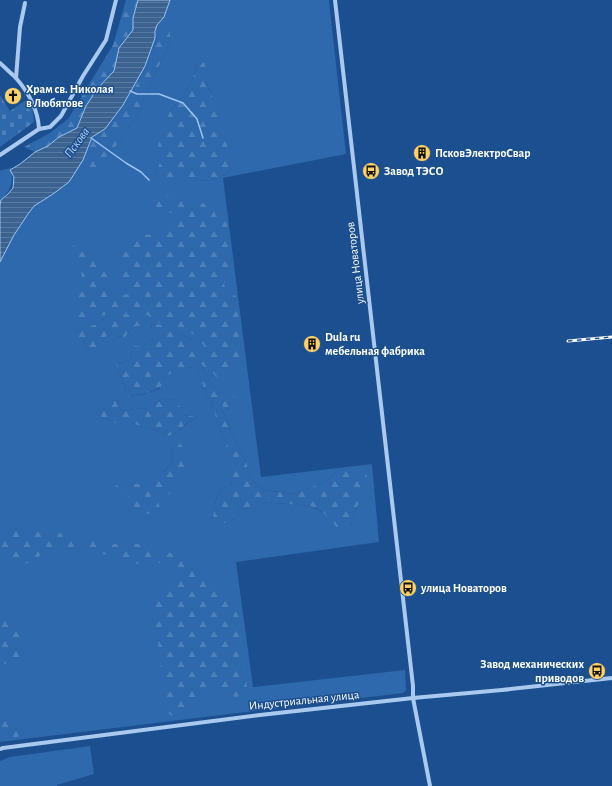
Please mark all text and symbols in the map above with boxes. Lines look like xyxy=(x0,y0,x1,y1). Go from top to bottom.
place label: Храм св. Николая в Любятове xyxy=(26,83,114,109)
church icon: Храм св. Николая в Любятове xyxy=(3,86,23,106)
water label: Пскова xyxy=(62,125,93,160)
building icon: ПсковЭлектроСвар xyxy=(412,143,432,163)
place label: ПсковЭлектроСвар xyxy=(435,147,531,159)
bus stop icon: Завод ТЭСО xyxy=(361,161,381,181)
place label: Завод ТЭСО xyxy=(384,165,444,177)
street label: улица Новаторов xyxy=(344,221,367,306)
place label: Dula ru мебельная фабрика xyxy=(325,331,425,357)
building icon: Dula ru мебельная фабрика xyxy=(302,334,322,354)
bus stop icon: улица Новаторов xyxy=(398,578,418,598)
place label: улица Новаторов xyxy=(420,582,507,595)
place label: Завод механических приводов xyxy=(480,658,584,684)
bus stop icon: Завод механических приводов xyxy=(587,661,607,681)
street label: Индустриальная улица xyxy=(248,688,360,713)

